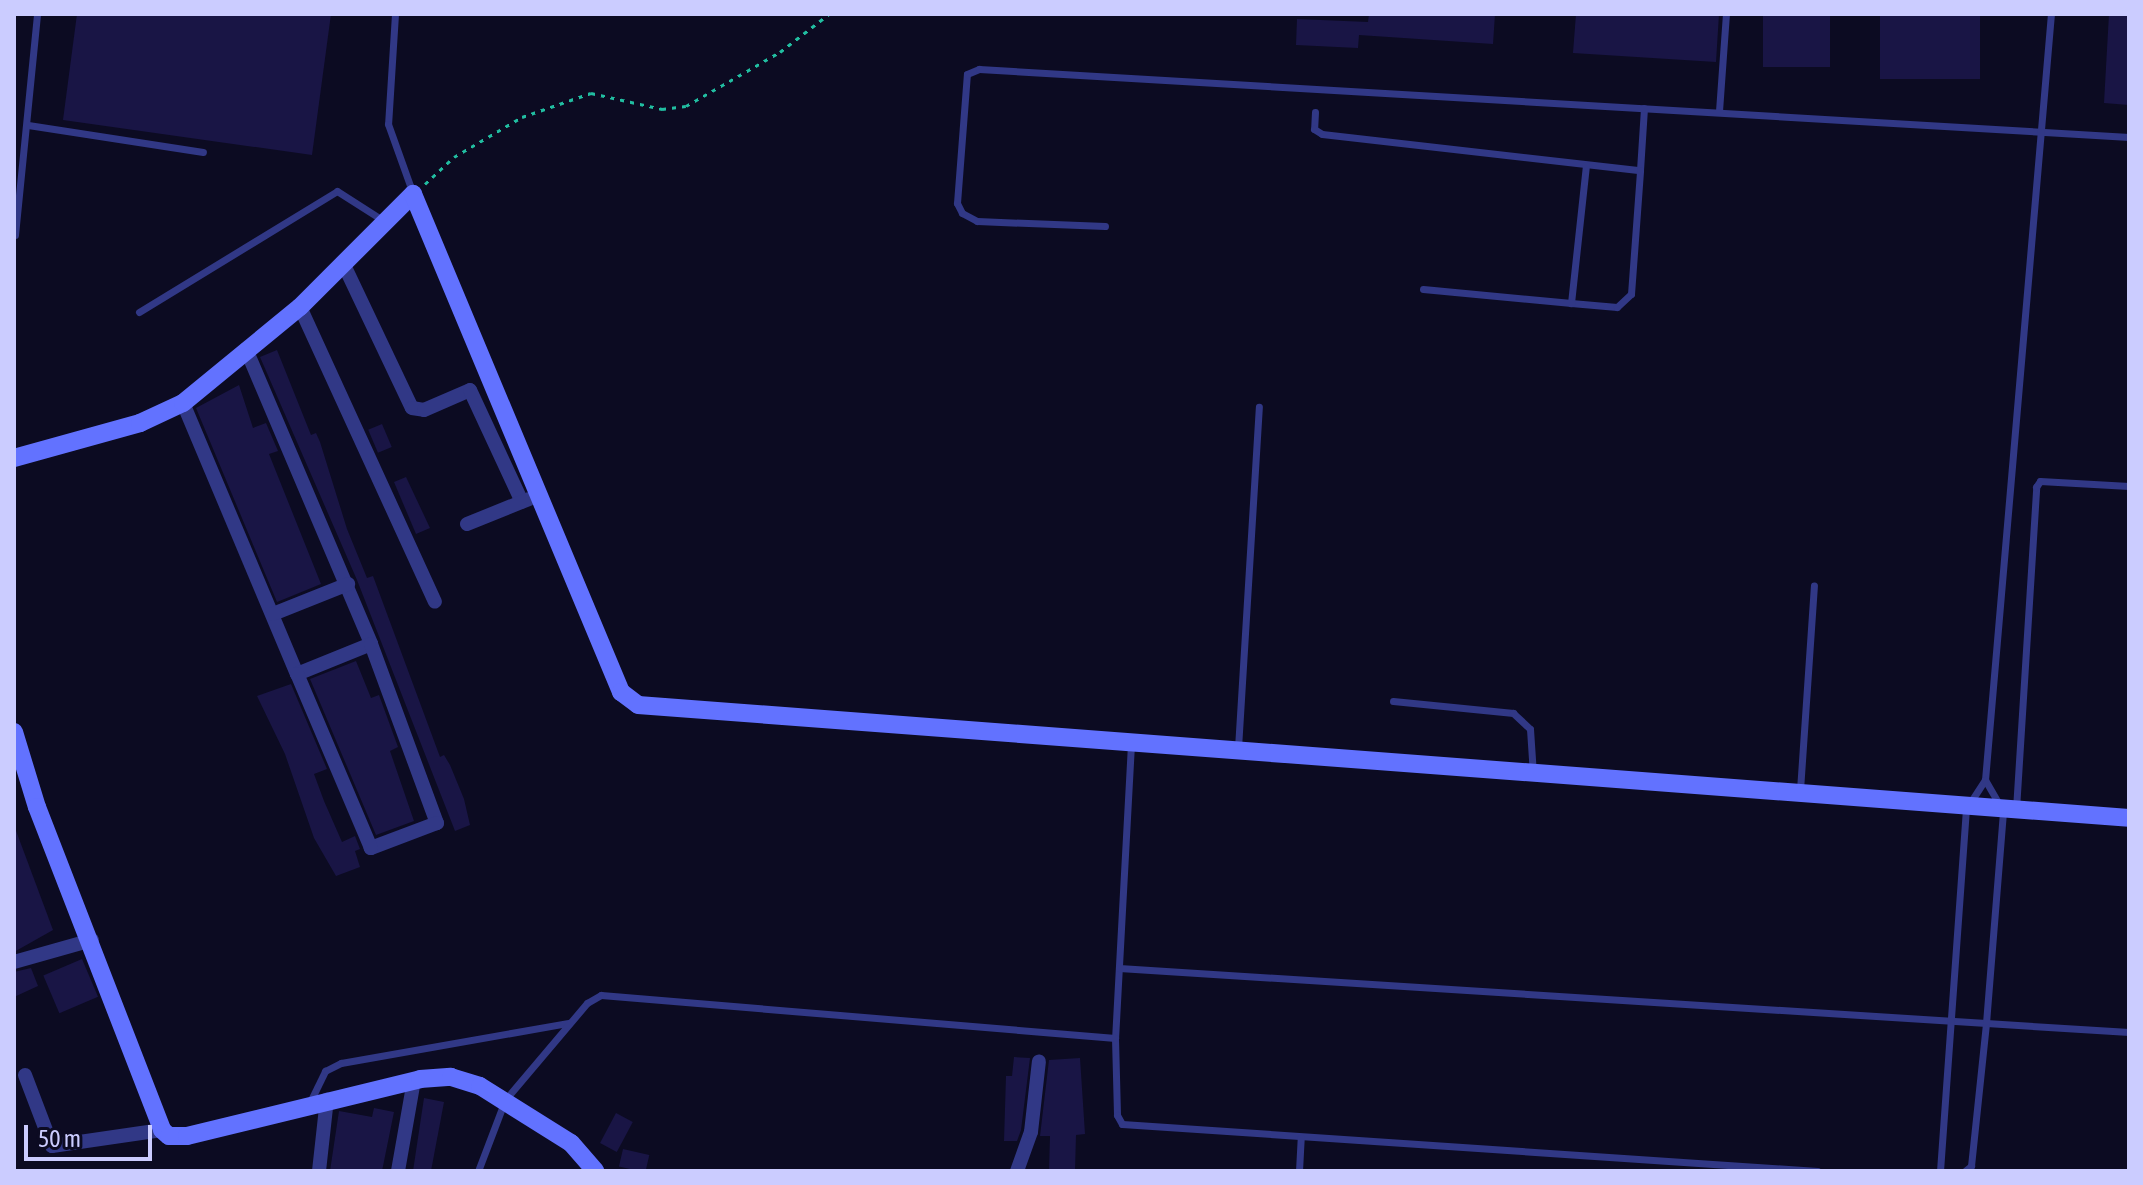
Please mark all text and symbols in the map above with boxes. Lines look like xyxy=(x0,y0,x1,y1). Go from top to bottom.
scale bar xyxy=(28,1109,156,1159)
text: 50 m xyxy=(38,1125,81,1152)

